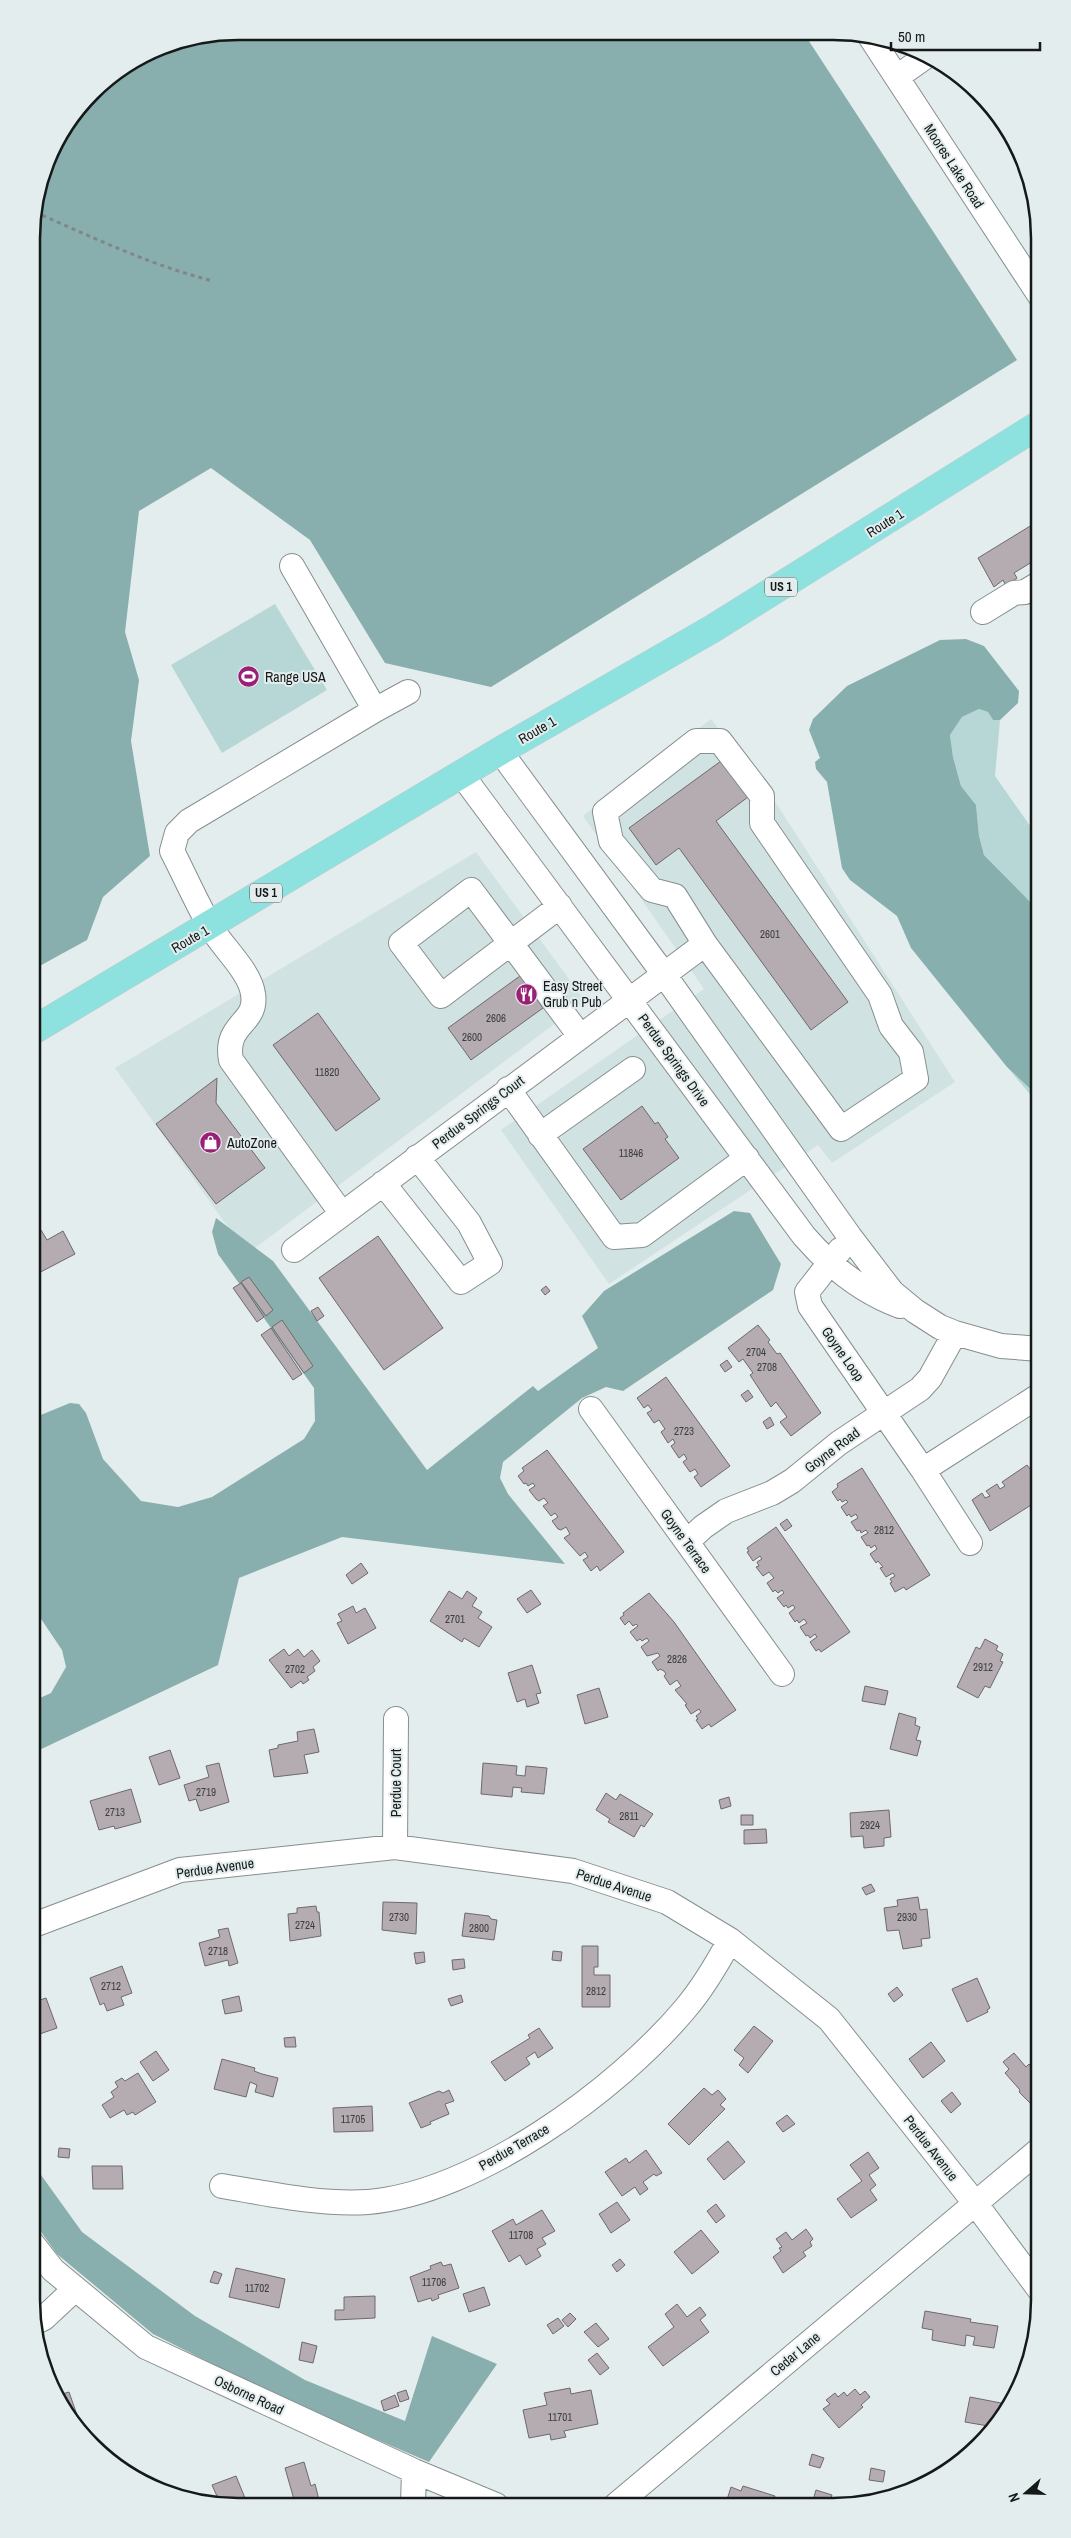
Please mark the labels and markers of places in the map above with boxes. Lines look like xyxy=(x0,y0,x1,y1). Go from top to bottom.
sports icon: Range USA xyxy=(237,665,261,689)
place label: Range USA xyxy=(265,668,326,686)
place label: Easy Street Grub n Pub xyxy=(543,977,602,1011)
restaurant icon: Easy Street Grub n Pub xyxy=(515,982,539,1006)
shop icon: AutoZone xyxy=(199,1131,223,1155)
place label: AutoZone xyxy=(226,1134,277,1152)

